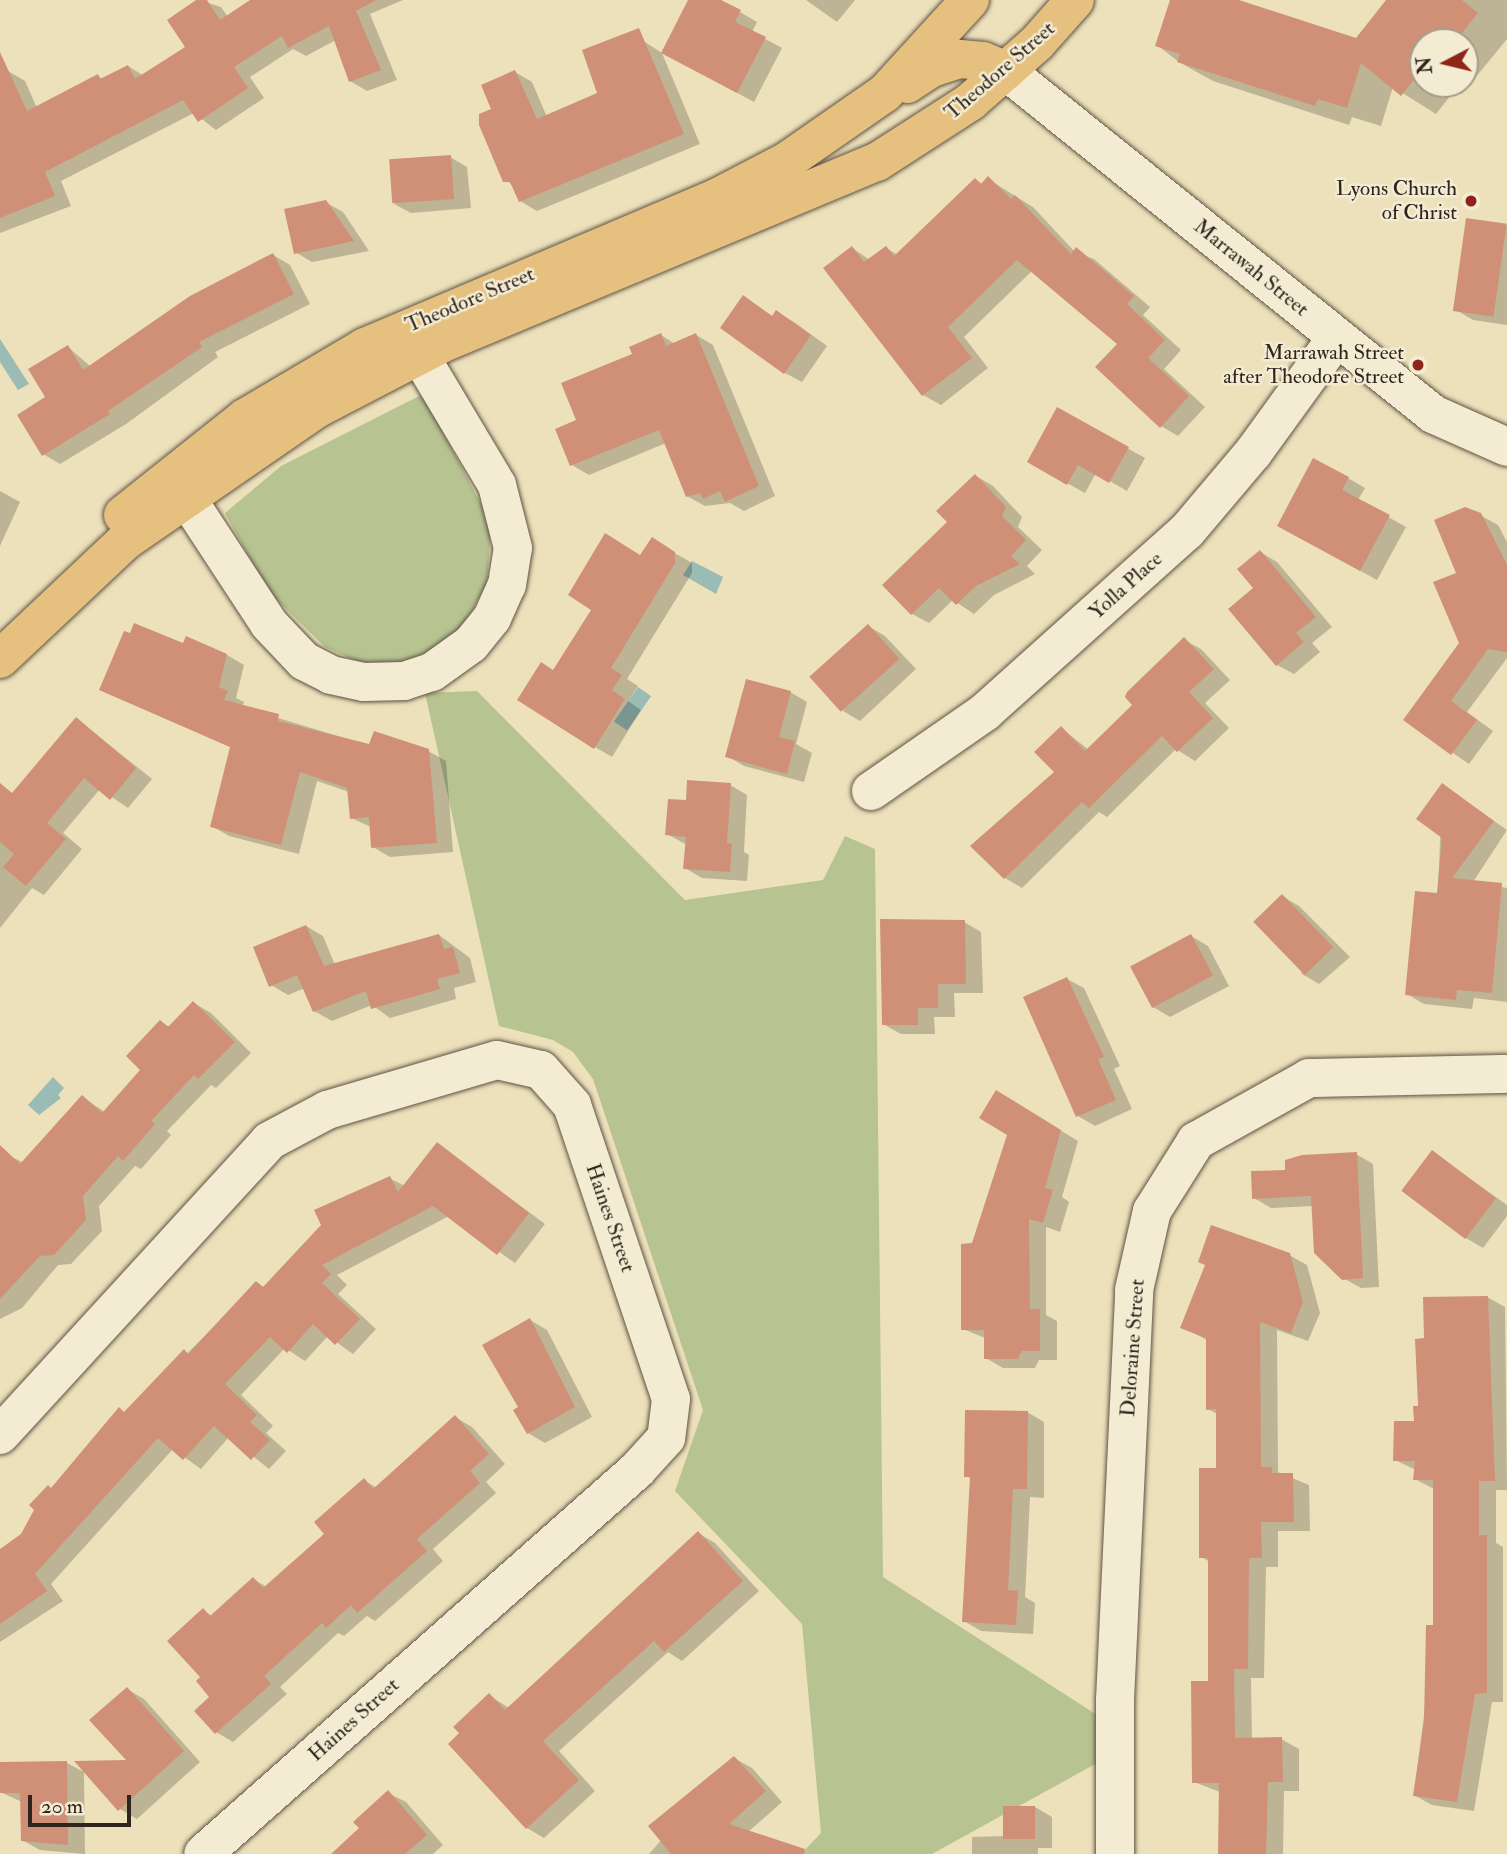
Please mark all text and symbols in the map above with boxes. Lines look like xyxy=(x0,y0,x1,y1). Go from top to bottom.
street label: Theodore Street xyxy=(940,16,1060,126)
north arrow xyxy=(1409,28,1479,98)
text: N xyxy=(1412,55,1438,75)
place label: Lyons Church of Christ xyxy=(1336,176,1457,226)
marker: Lyons Church of Christ xyxy=(1463,193,1479,209)
street label: Marrawah Street xyxy=(1188,214,1314,322)
street label: Theodore Street xyxy=(402,262,538,338)
place label: Marrawah Street after Theodore Street xyxy=(1223,340,1404,390)
marker: Marrawah Street after Theodore Street xyxy=(1410,357,1426,373)
street label: Yolla Place xyxy=(1084,547,1168,625)
street label: Haines Street xyxy=(580,1160,640,1276)
street label: Deloraine Street xyxy=(1116,1278,1150,1418)
street label: Haines Street xyxy=(303,1673,405,1767)
scale bar xyxy=(32,1780,135,1824)
text: 20 m xyxy=(41,1793,83,1820)

